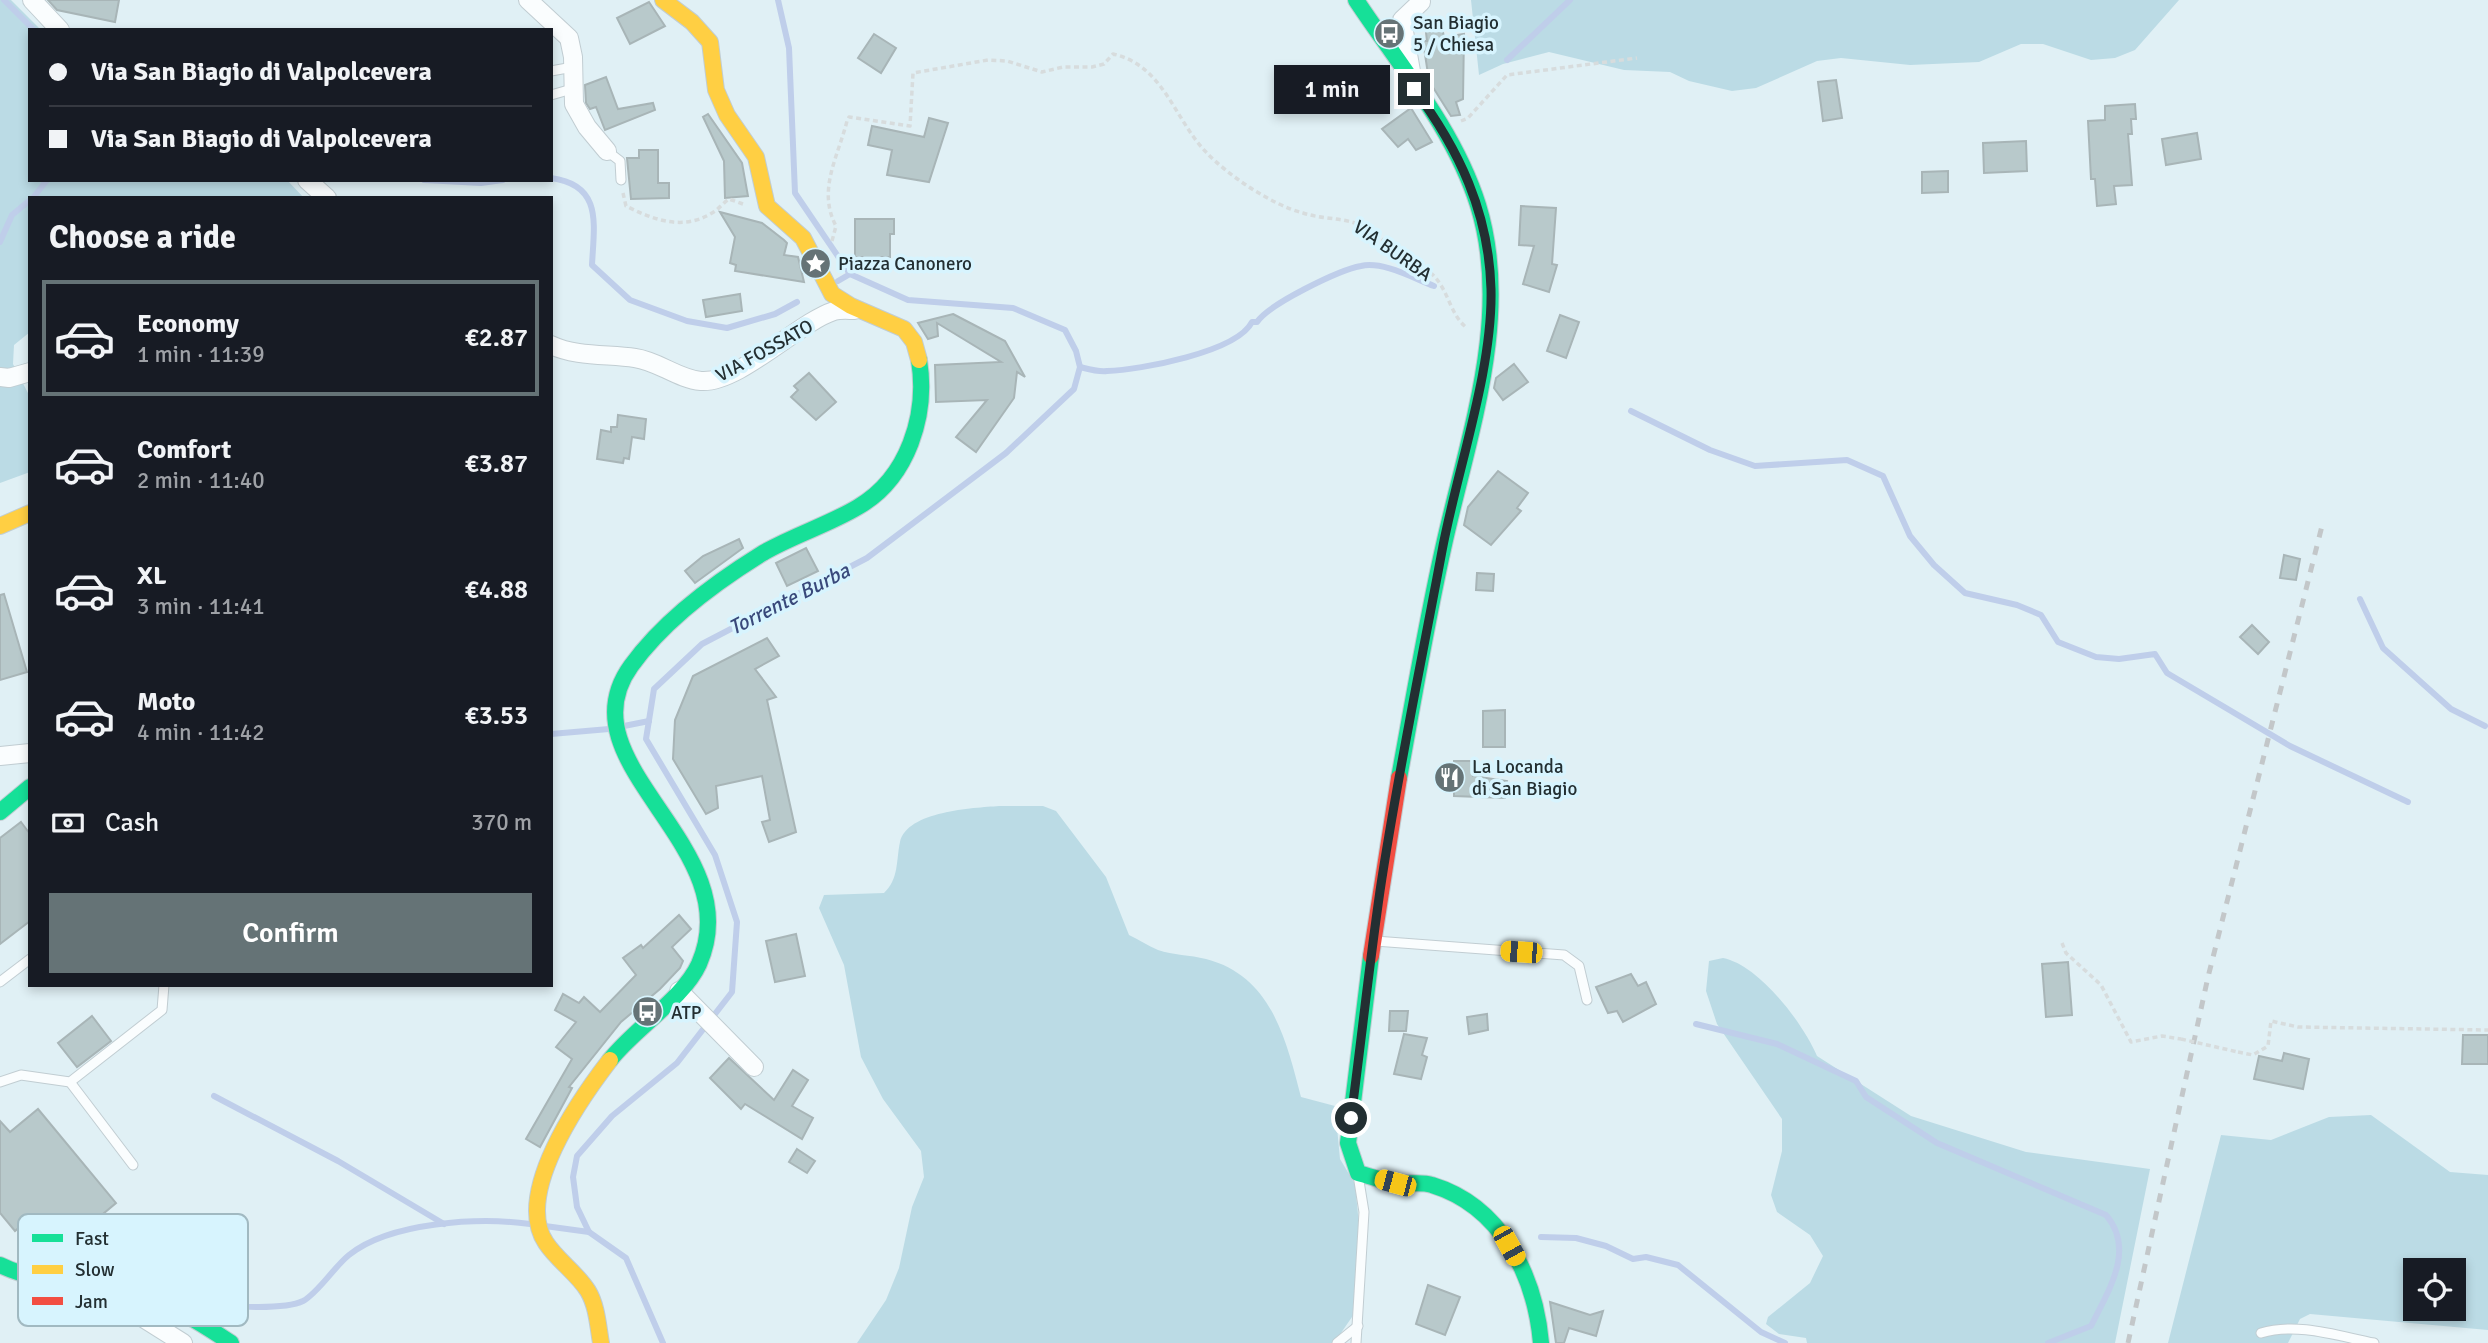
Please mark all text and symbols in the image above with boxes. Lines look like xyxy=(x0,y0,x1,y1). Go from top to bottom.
place label: San Biagio 5 / Chiesa xyxy=(1413,11,1499,57)
bus stop icon: San Biagio 5 / Chiesa xyxy=(1373,16,1407,50)
text: Via San Biagio di Valpolcevera xyxy=(91,56,432,88)
callout: 1 min xyxy=(1274,64,1390,114)
route end xyxy=(1398,73,1430,105)
text: 1 min xyxy=(1304,75,1360,104)
text: Via San Biagio di Valpolcevera xyxy=(91,123,432,155)
street label: VIA BURBA xyxy=(1348,215,1437,287)
text: Choose a ride xyxy=(49,218,236,257)
place icon: Piazza Canonero xyxy=(798,246,832,280)
place label: Piazza Canonero xyxy=(838,252,972,276)
icon: car xyxy=(53,307,116,370)
text: Economy xyxy=(137,308,239,340)
street label: VIA FOSSATO xyxy=(712,314,817,387)
text: €2.87 xyxy=(465,322,528,354)
text: 1 min · 11:39 xyxy=(137,340,265,369)
icon: car xyxy=(53,433,116,496)
text: Comfort xyxy=(137,434,231,466)
text: €3.87 xyxy=(465,448,528,480)
text: 2 min · 11:40 xyxy=(137,466,265,495)
water label: Torrente Burba xyxy=(724,557,855,641)
icon: car xyxy=(53,559,116,622)
text: XL xyxy=(137,560,167,592)
text: €4.88 xyxy=(465,574,528,606)
text: 3 min · 11:41 xyxy=(137,592,265,621)
icon: car xyxy=(53,685,116,748)
text: Moto xyxy=(137,686,195,718)
text: €3.53 xyxy=(465,700,528,732)
text: 4 min · 11:42 xyxy=(137,718,265,747)
place label: La Locanda di San Biagio xyxy=(1472,755,1577,801)
restaurant icon: La Locanda di San Biagio xyxy=(1432,760,1466,794)
icon: cash xyxy=(49,804,87,842)
text: Cash xyxy=(105,807,159,839)
text: 370 m xyxy=(471,808,532,837)
button: Confirm xyxy=(49,893,532,973)
car xyxy=(1500,940,1543,964)
bus stop icon: ATP xyxy=(631,995,665,1029)
place label: ATP xyxy=(671,1001,702,1025)
route start xyxy=(1335,1102,1367,1134)
car xyxy=(1372,1167,1419,1199)
legend xyxy=(18,1214,248,1326)
car xyxy=(1490,1223,1529,1269)
text: Fast xyxy=(75,1227,109,1251)
text: Slow xyxy=(75,1258,115,1282)
map controls xyxy=(2403,1258,2466,1321)
button: locate xyxy=(2403,1258,2466,1321)
text: Jam xyxy=(75,1290,108,1314)

